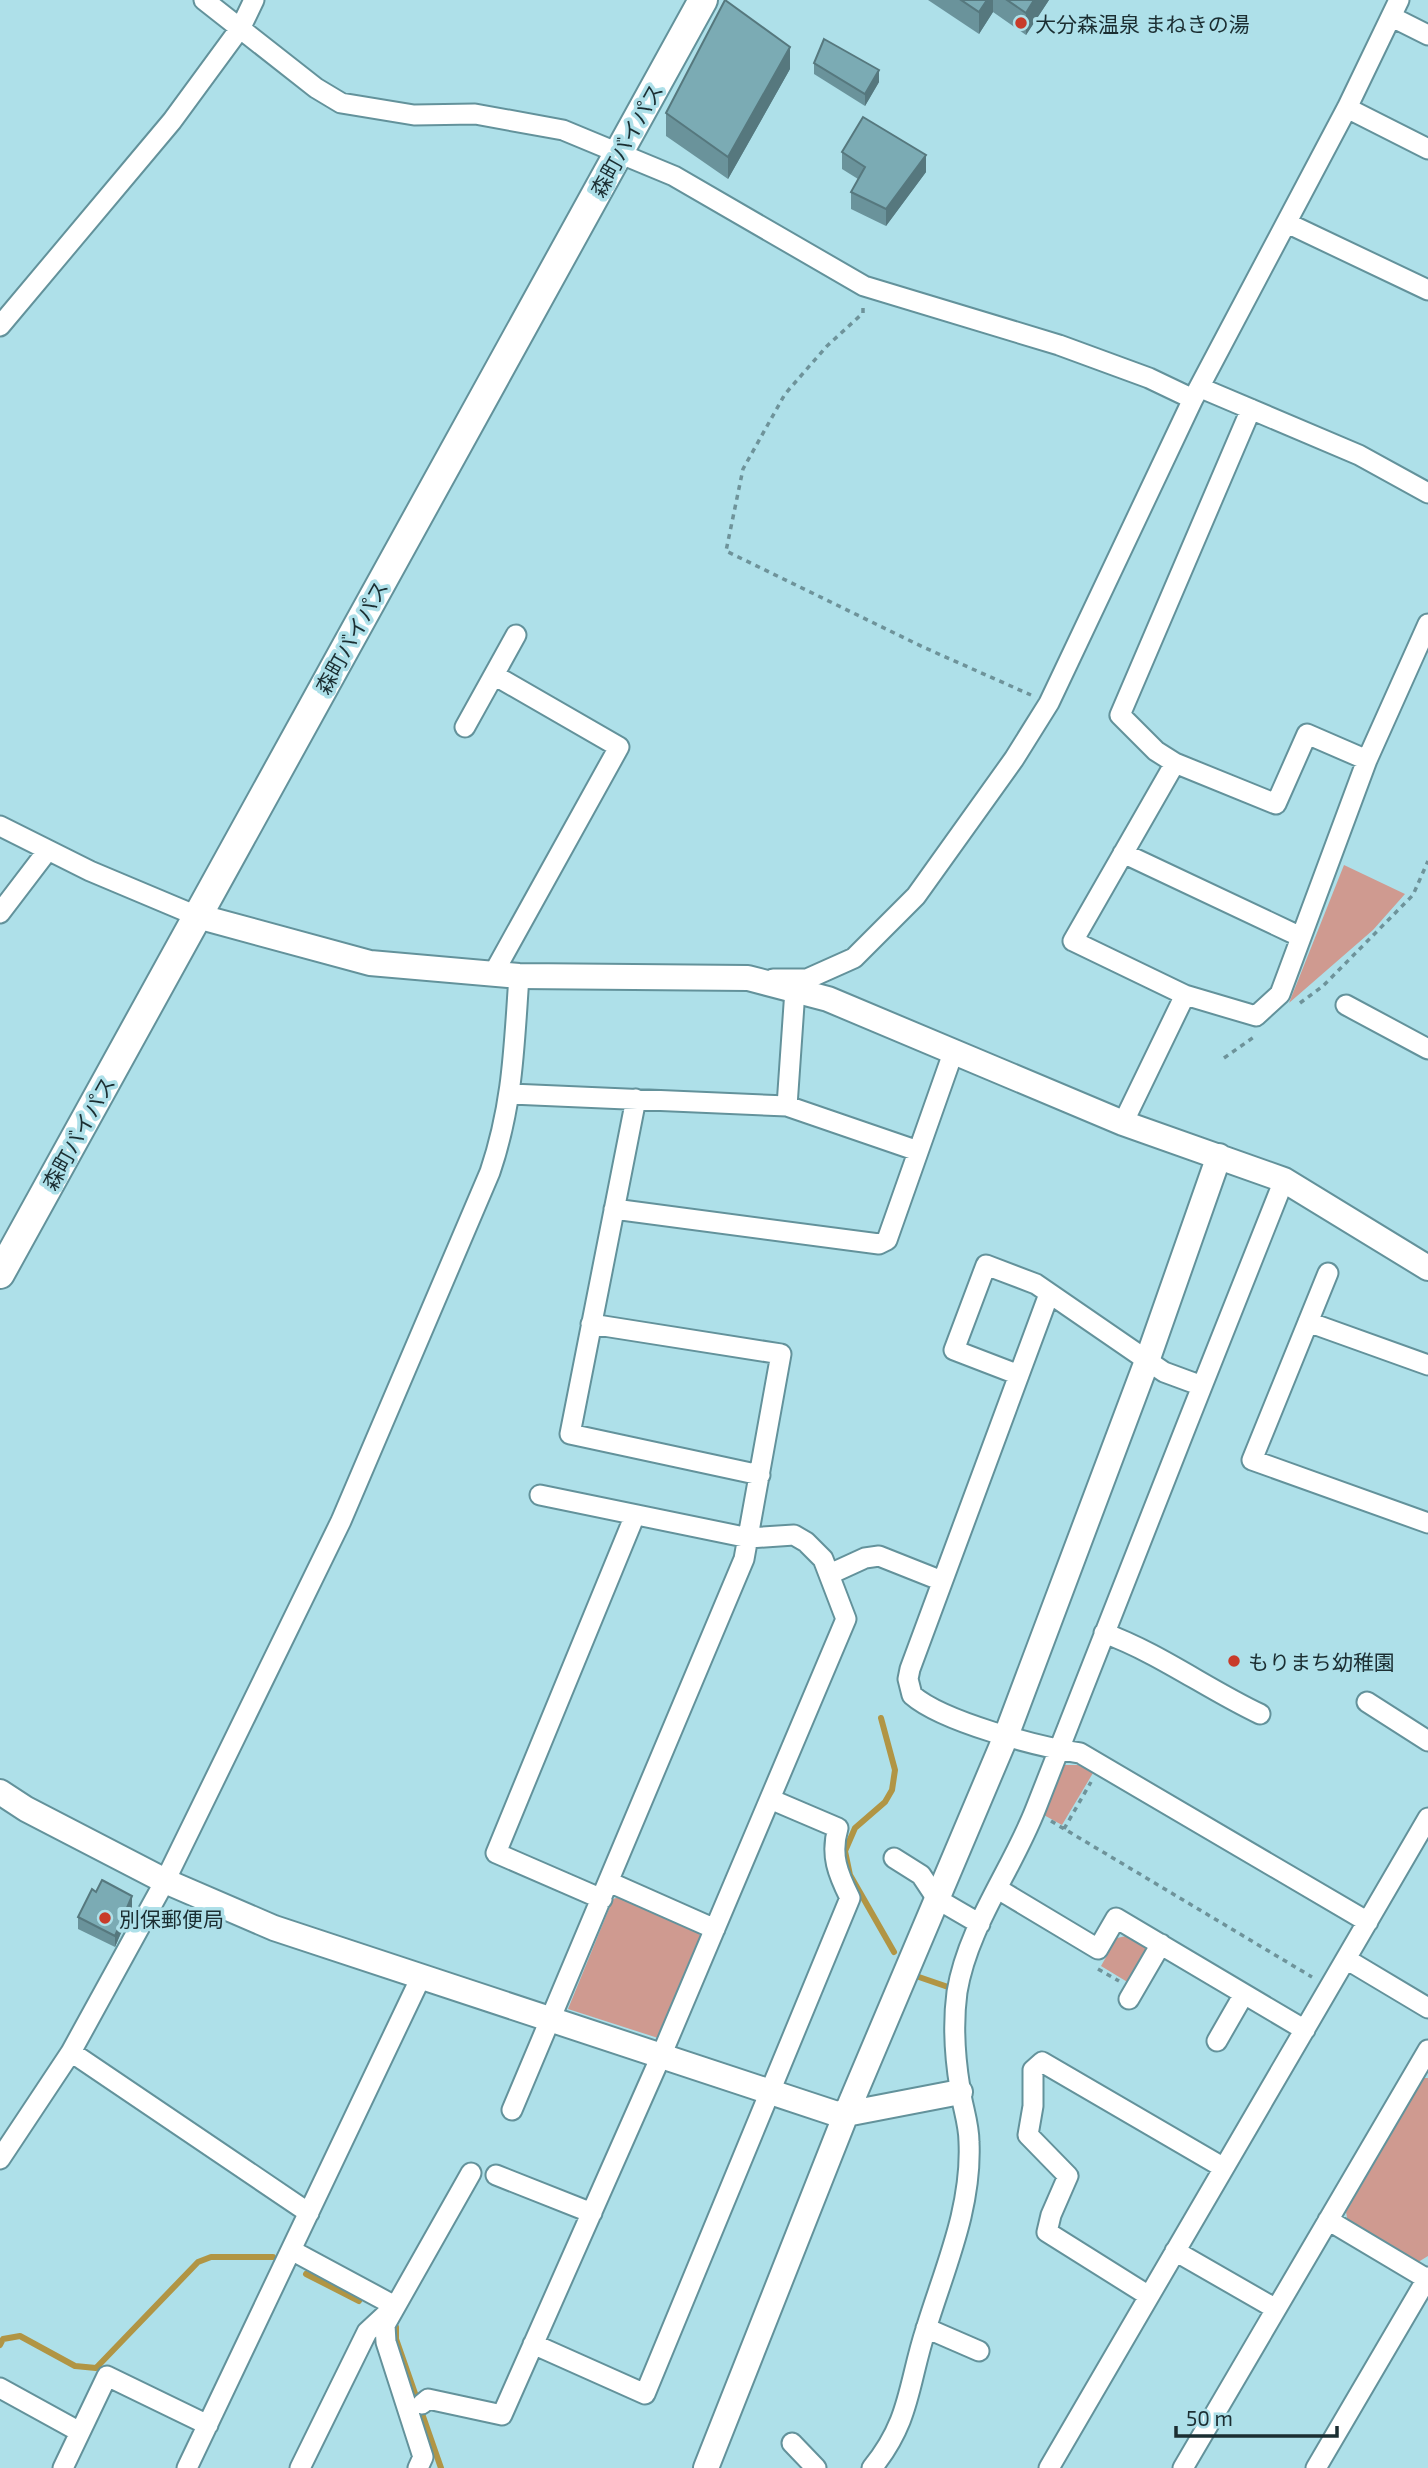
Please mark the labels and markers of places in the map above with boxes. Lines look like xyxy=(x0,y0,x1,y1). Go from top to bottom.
place label: 大分森温泉 まねきの湯 xyxy=(1035,11,1250,36)
marker: 大分森温泉 まねきの湯 xyxy=(1013,15,1029,31)
place label: もりまち幼稚園 xyxy=(1248,1649,1395,1674)
marker: もりまち幼稚園 xyxy=(1226,1653,1242,1669)
place label: 別保郵便局 xyxy=(119,1906,224,1931)
marker: 別保郵便局 xyxy=(97,1910,113,1926)

